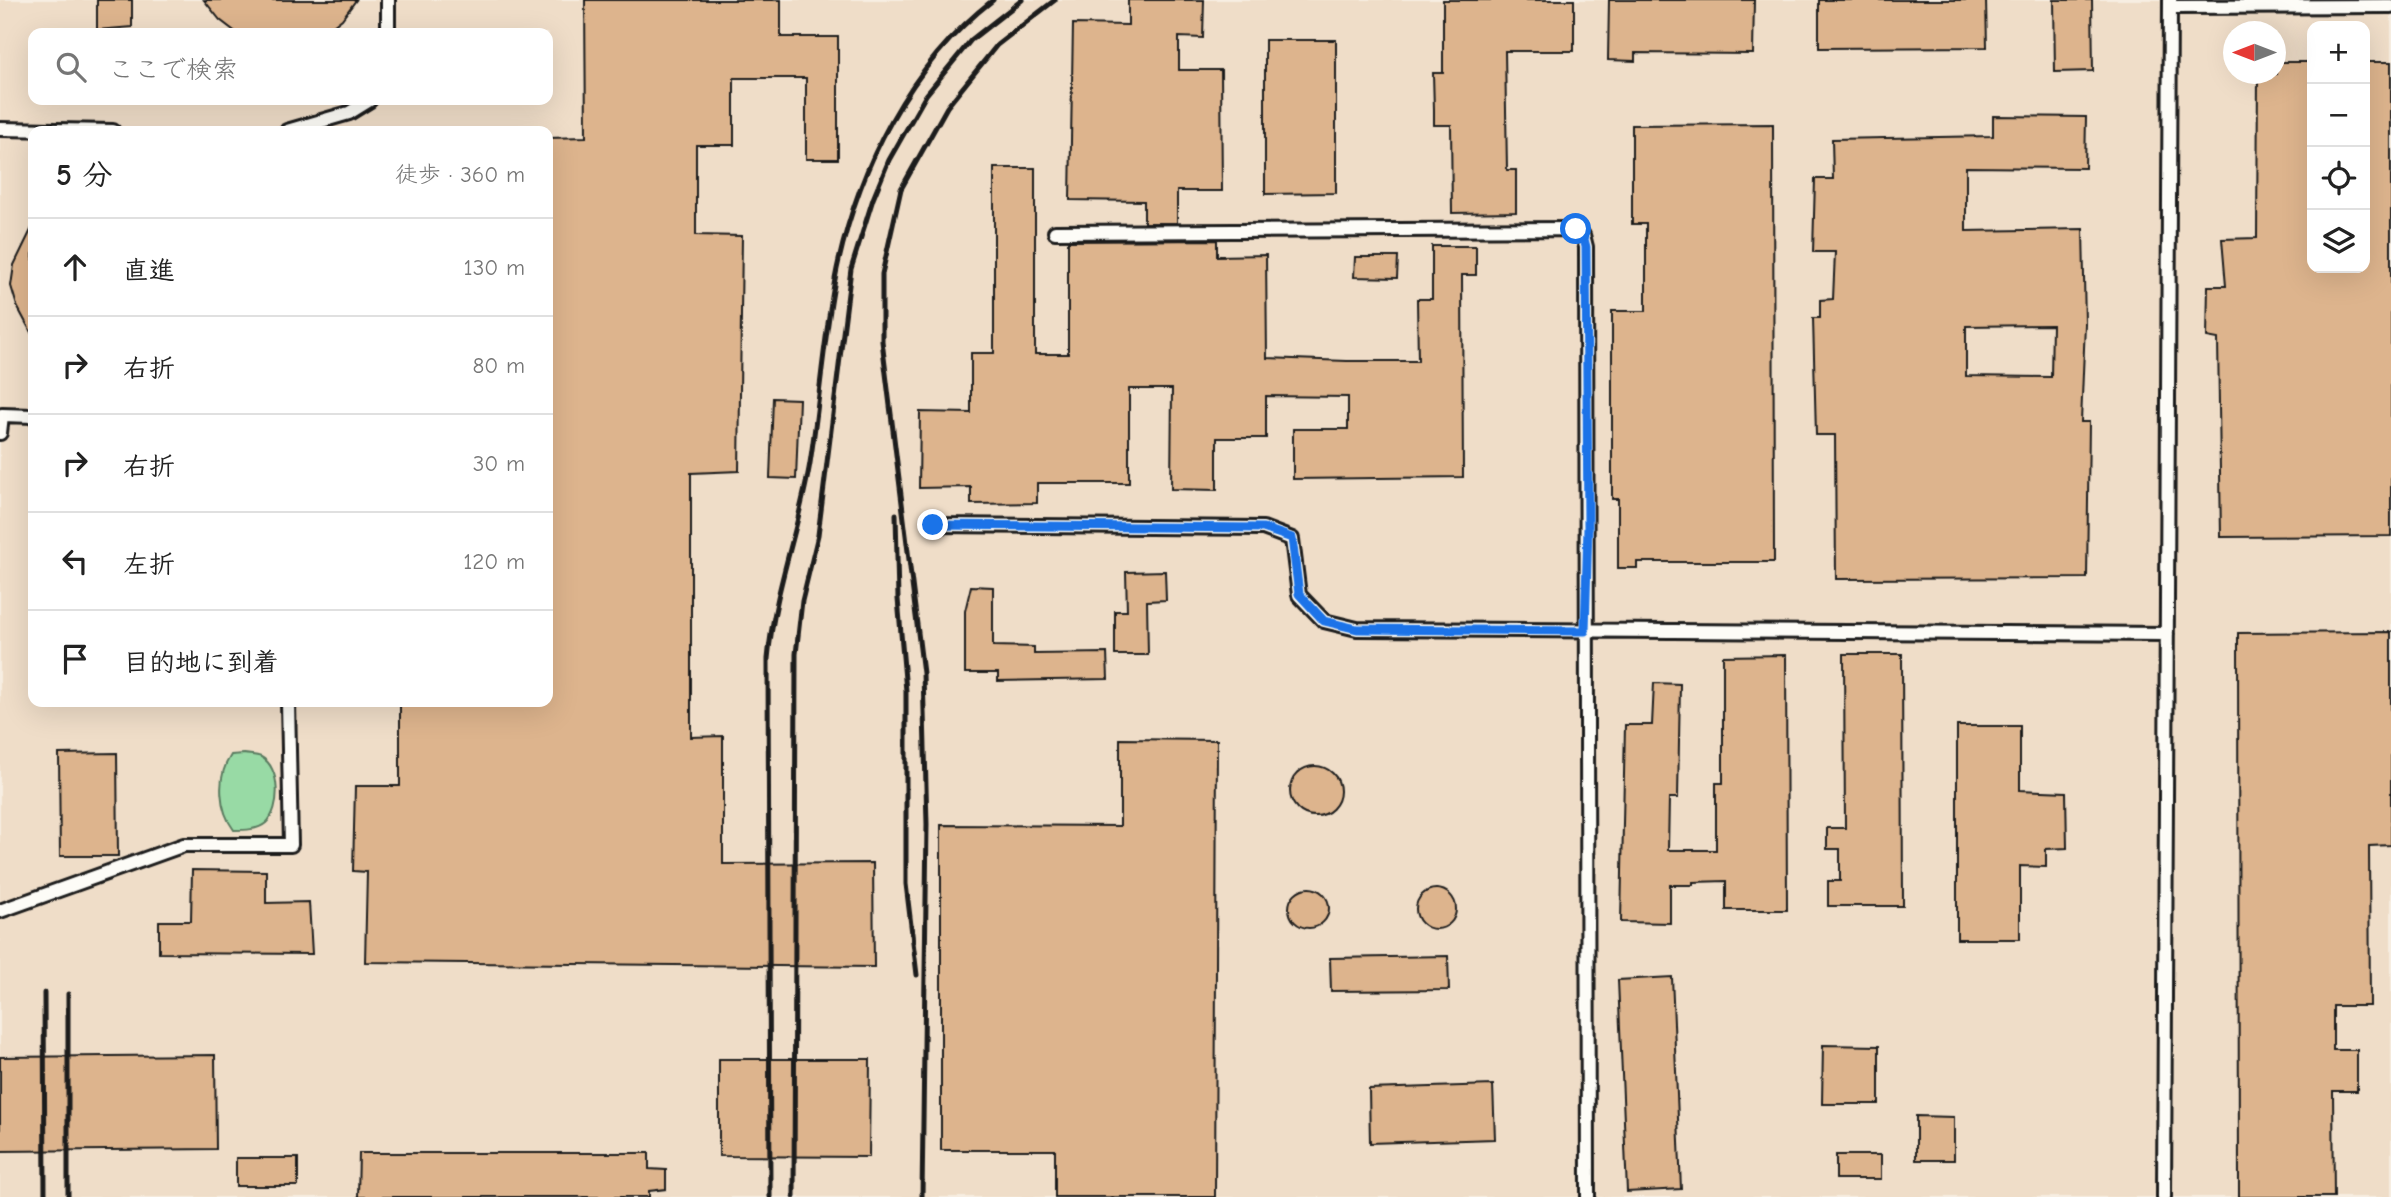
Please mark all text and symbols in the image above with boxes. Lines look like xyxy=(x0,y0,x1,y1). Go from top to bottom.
north arrow xyxy=(2223,21,2286,84)
map controls xyxy=(2307,21,2370,273)
button: + xyxy=(2307,21,2370,84)
search box xyxy=(28,28,553,105)
icon: search xyxy=(52,48,90,86)
text: ここで検索 xyxy=(108,55,238,85)
button: − xyxy=(2307,84,2370,147)
button: locate xyxy=(2307,147,2370,210)
text: 5 分 xyxy=(56,158,113,193)
text: 徒歩 · 360 m xyxy=(395,161,525,188)
button: layers xyxy=(2307,210,2370,273)
route start xyxy=(1560,213,1591,244)
icon: ahead xyxy=(56,248,94,286)
text: 130 m xyxy=(464,254,525,281)
text: 直進 xyxy=(123,256,175,286)
icon: right xyxy=(56,346,94,384)
text: 80 m xyxy=(472,352,525,379)
text: 右折 xyxy=(123,354,175,384)
icon: right xyxy=(56,444,94,482)
text: 30 m xyxy=(473,450,525,477)
text: 右折 xyxy=(123,452,175,482)
route end xyxy=(917,509,948,540)
icon: left xyxy=(56,542,94,580)
text: 120 m xyxy=(463,548,525,575)
text: 左折 xyxy=(123,550,175,580)
icon: arrive xyxy=(56,640,94,678)
text: 目的地に到着 xyxy=(123,648,279,678)

